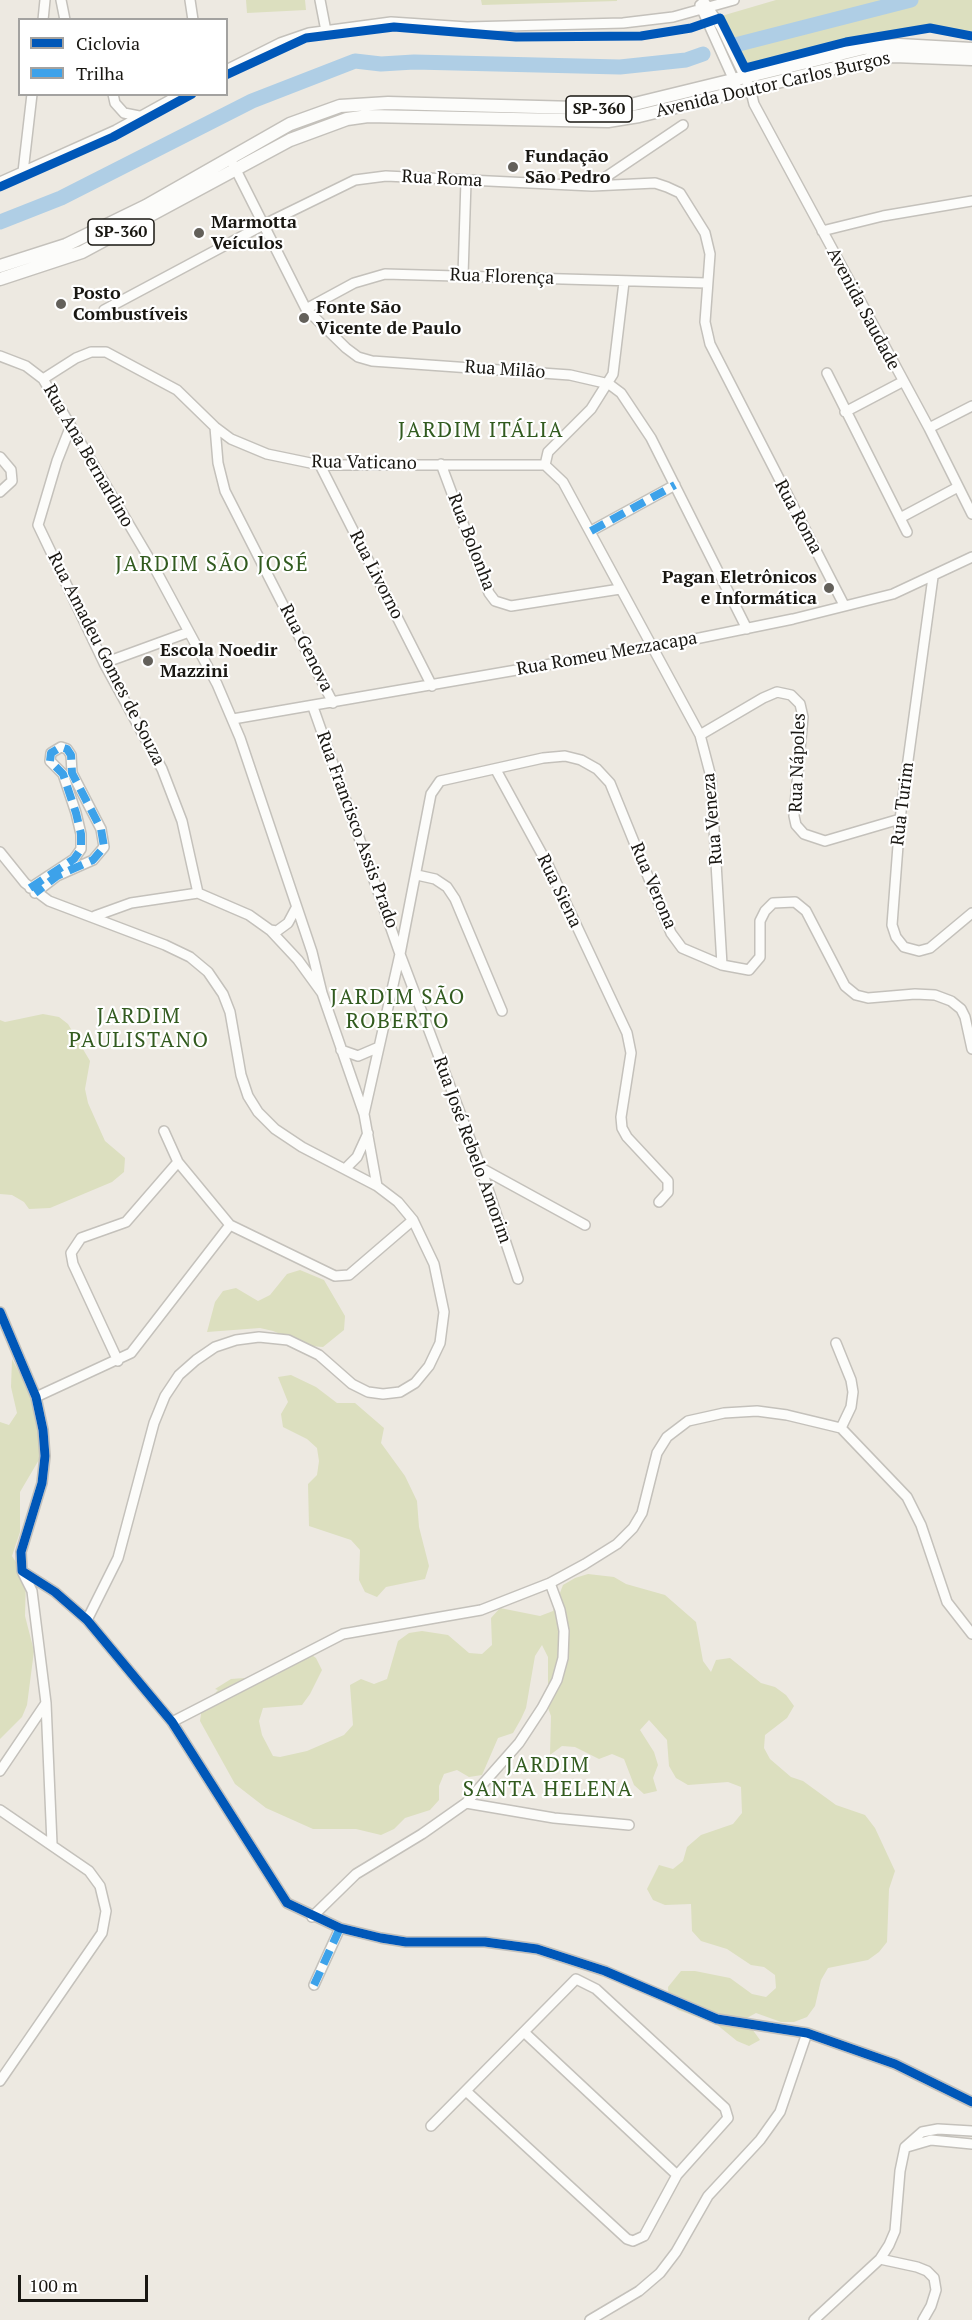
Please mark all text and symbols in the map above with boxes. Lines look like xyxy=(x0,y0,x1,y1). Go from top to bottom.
legend xyxy=(18,18,228,96)
text: Ciclovia xyxy=(76,31,140,55)
street label: Avenida Doutor Carlos Burgos xyxy=(654,47,892,123)
text: Trilha xyxy=(76,61,124,85)
road number: SP-360 xyxy=(566,96,632,122)
place label: Fundação São Pedro xyxy=(525,146,610,188)
marker: Fundação São Pedro xyxy=(506,160,520,174)
street label: Rua Roma xyxy=(401,166,483,192)
place label: Marmotta Veículos xyxy=(211,212,297,254)
road number: SP-360 xyxy=(88,219,154,245)
marker: Marmotta Veículos xyxy=(192,226,206,240)
street label: Avenida Saudade xyxy=(822,244,904,374)
street label: Rua Florença xyxy=(449,264,555,290)
place label: Posto Combustíveis xyxy=(73,283,188,326)
marker: Posto Combustíveis xyxy=(54,297,68,311)
place label: Fonte São Vicente de Paulo xyxy=(316,297,461,340)
marker: Fonte São Vicente de Paulo xyxy=(297,311,311,325)
street label: Rua Milão xyxy=(464,356,546,384)
street label: Rua Ana Bernardino xyxy=(38,381,138,531)
district label: JARDIM ITÁLIA xyxy=(398,418,564,444)
street label: Rua Vaticano xyxy=(311,451,417,475)
street label: Rua Roma xyxy=(769,476,827,558)
street label: Rua Bolonha xyxy=(443,491,499,593)
street label: Rua Livorno xyxy=(344,527,408,623)
street label: Rua Amadeu Gomes de Souza xyxy=(43,549,169,769)
district label: JARDIM SÃO JOSÉ xyxy=(115,552,309,578)
place label: Pagan Eletrônicos e Informática xyxy=(662,567,817,610)
marker: Pagan Eletrônicos e Informática xyxy=(822,581,836,595)
street label: Rua Genova xyxy=(275,601,337,695)
street label: Rua Romeu Mezzacapa xyxy=(515,627,699,681)
place label: Escola Noedir Mazzini xyxy=(160,640,278,682)
marker: Escola Noedir Mazzini xyxy=(141,654,155,668)
street label: Rua Nápoles xyxy=(785,713,811,813)
street label: Rua Francisco Assis Prado xyxy=(311,729,403,931)
street label: Rua Turim xyxy=(887,761,919,847)
street label: Rua Veneza xyxy=(698,772,728,866)
street label: Rua Verona xyxy=(625,840,681,932)
street label: Rua Siena xyxy=(532,851,586,931)
district label: JARDIM SÃO ROBERTO xyxy=(330,985,466,1035)
district label: JARDIM PAULISTANO xyxy=(68,1004,210,1054)
street label: Rua José Rebelo Amorim xyxy=(428,1054,516,1246)
district label: JARDIM SANTA HELENA xyxy=(463,1753,633,1803)
scale bar xyxy=(21,2263,152,2301)
text: 100 m xyxy=(29,2273,78,2297)

